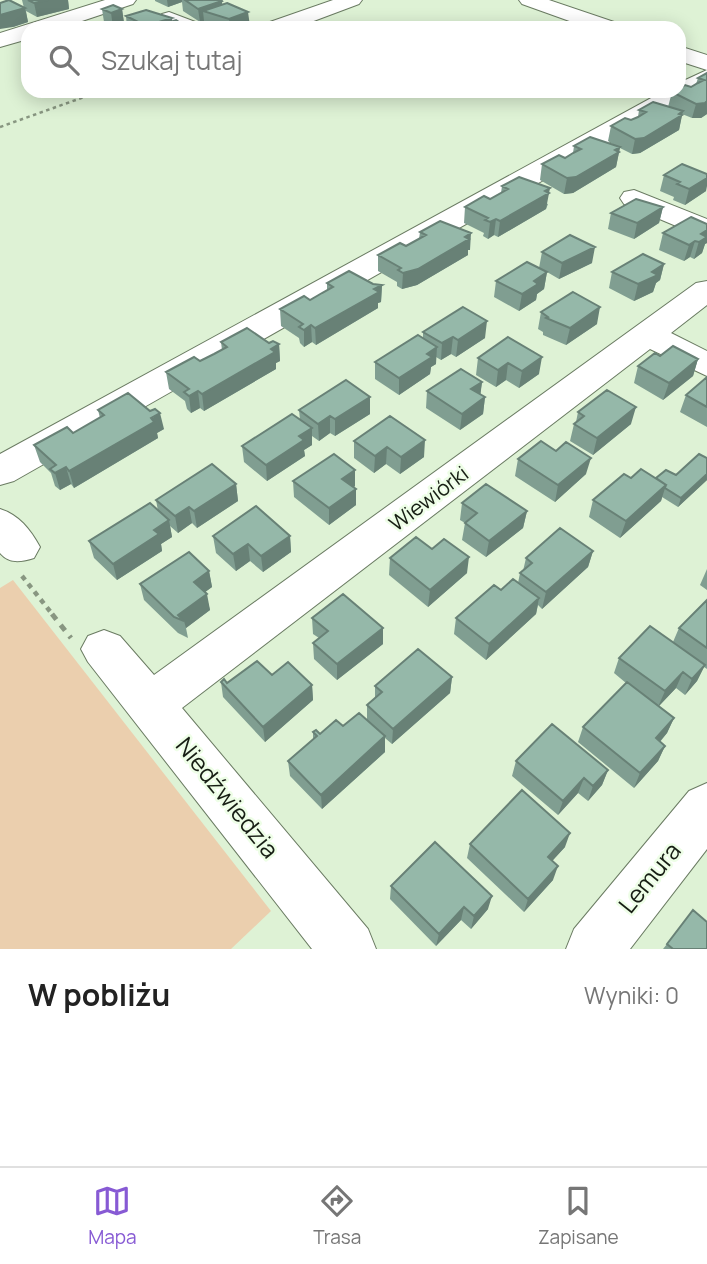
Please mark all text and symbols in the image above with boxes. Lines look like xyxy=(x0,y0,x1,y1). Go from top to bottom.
search box xyxy=(21,21,686,98)
icon: search xyxy=(45,41,83,79)
text: Szukaj tutaj xyxy=(101,42,243,78)
street label: Wiewiórki xyxy=(383,459,474,537)
street label: Niedźwiedzia xyxy=(169,730,287,865)
street label: Lemura xyxy=(610,835,687,919)
text: W pobliżu xyxy=(28,974,170,1015)
text: Wyniki: 0 xyxy=(584,979,679,1011)
tab: Mapa xyxy=(88,1182,137,1250)
tab: Trasa xyxy=(313,1182,361,1250)
tab: Zapisane xyxy=(538,1182,619,1250)

